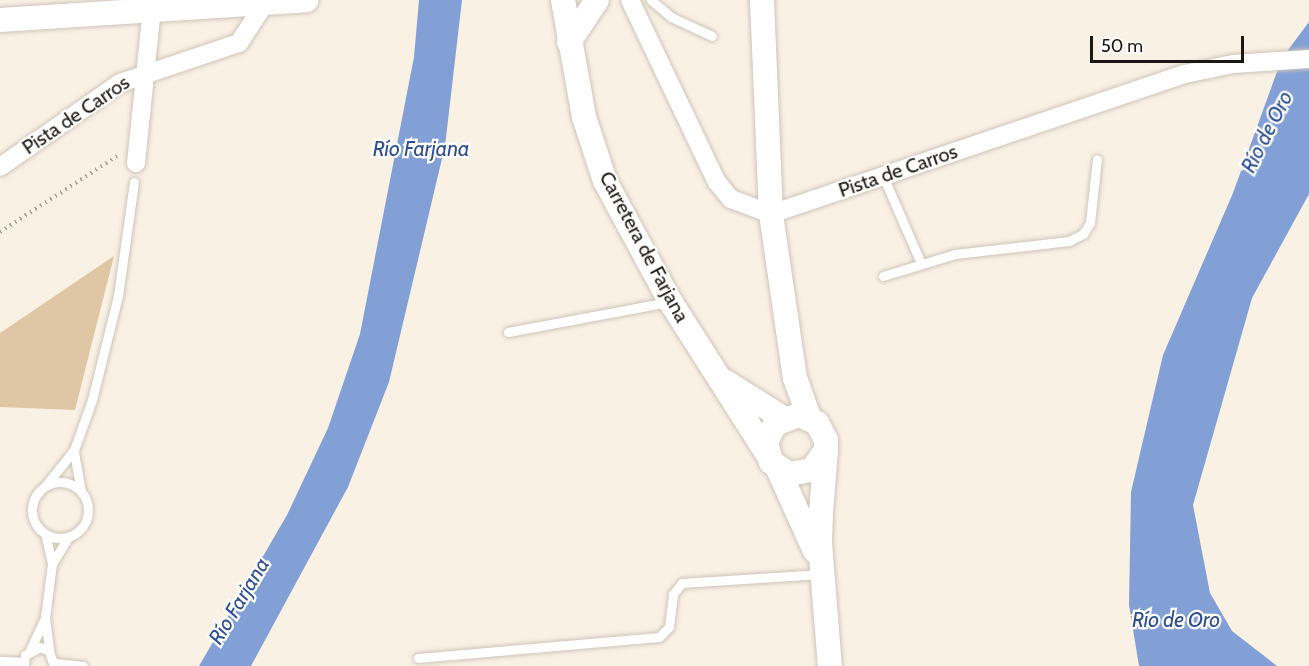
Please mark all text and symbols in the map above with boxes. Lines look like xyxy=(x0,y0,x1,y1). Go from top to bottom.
scale bar xyxy=(1093,24,1248,62)
text: 50 m xyxy=(1101,35,1143,57)
street label: Pista de Carros xyxy=(18,70,134,160)
water label: Río de Oro xyxy=(1236,87,1298,177)
water label: Río Farjana xyxy=(373,136,469,162)
street label: Pista de Carros xyxy=(835,139,961,203)
street label: Carretera de Farjana xyxy=(594,167,694,327)
water label: Río Farjana xyxy=(203,553,275,649)
water label: Río de Oro xyxy=(1132,607,1220,633)

